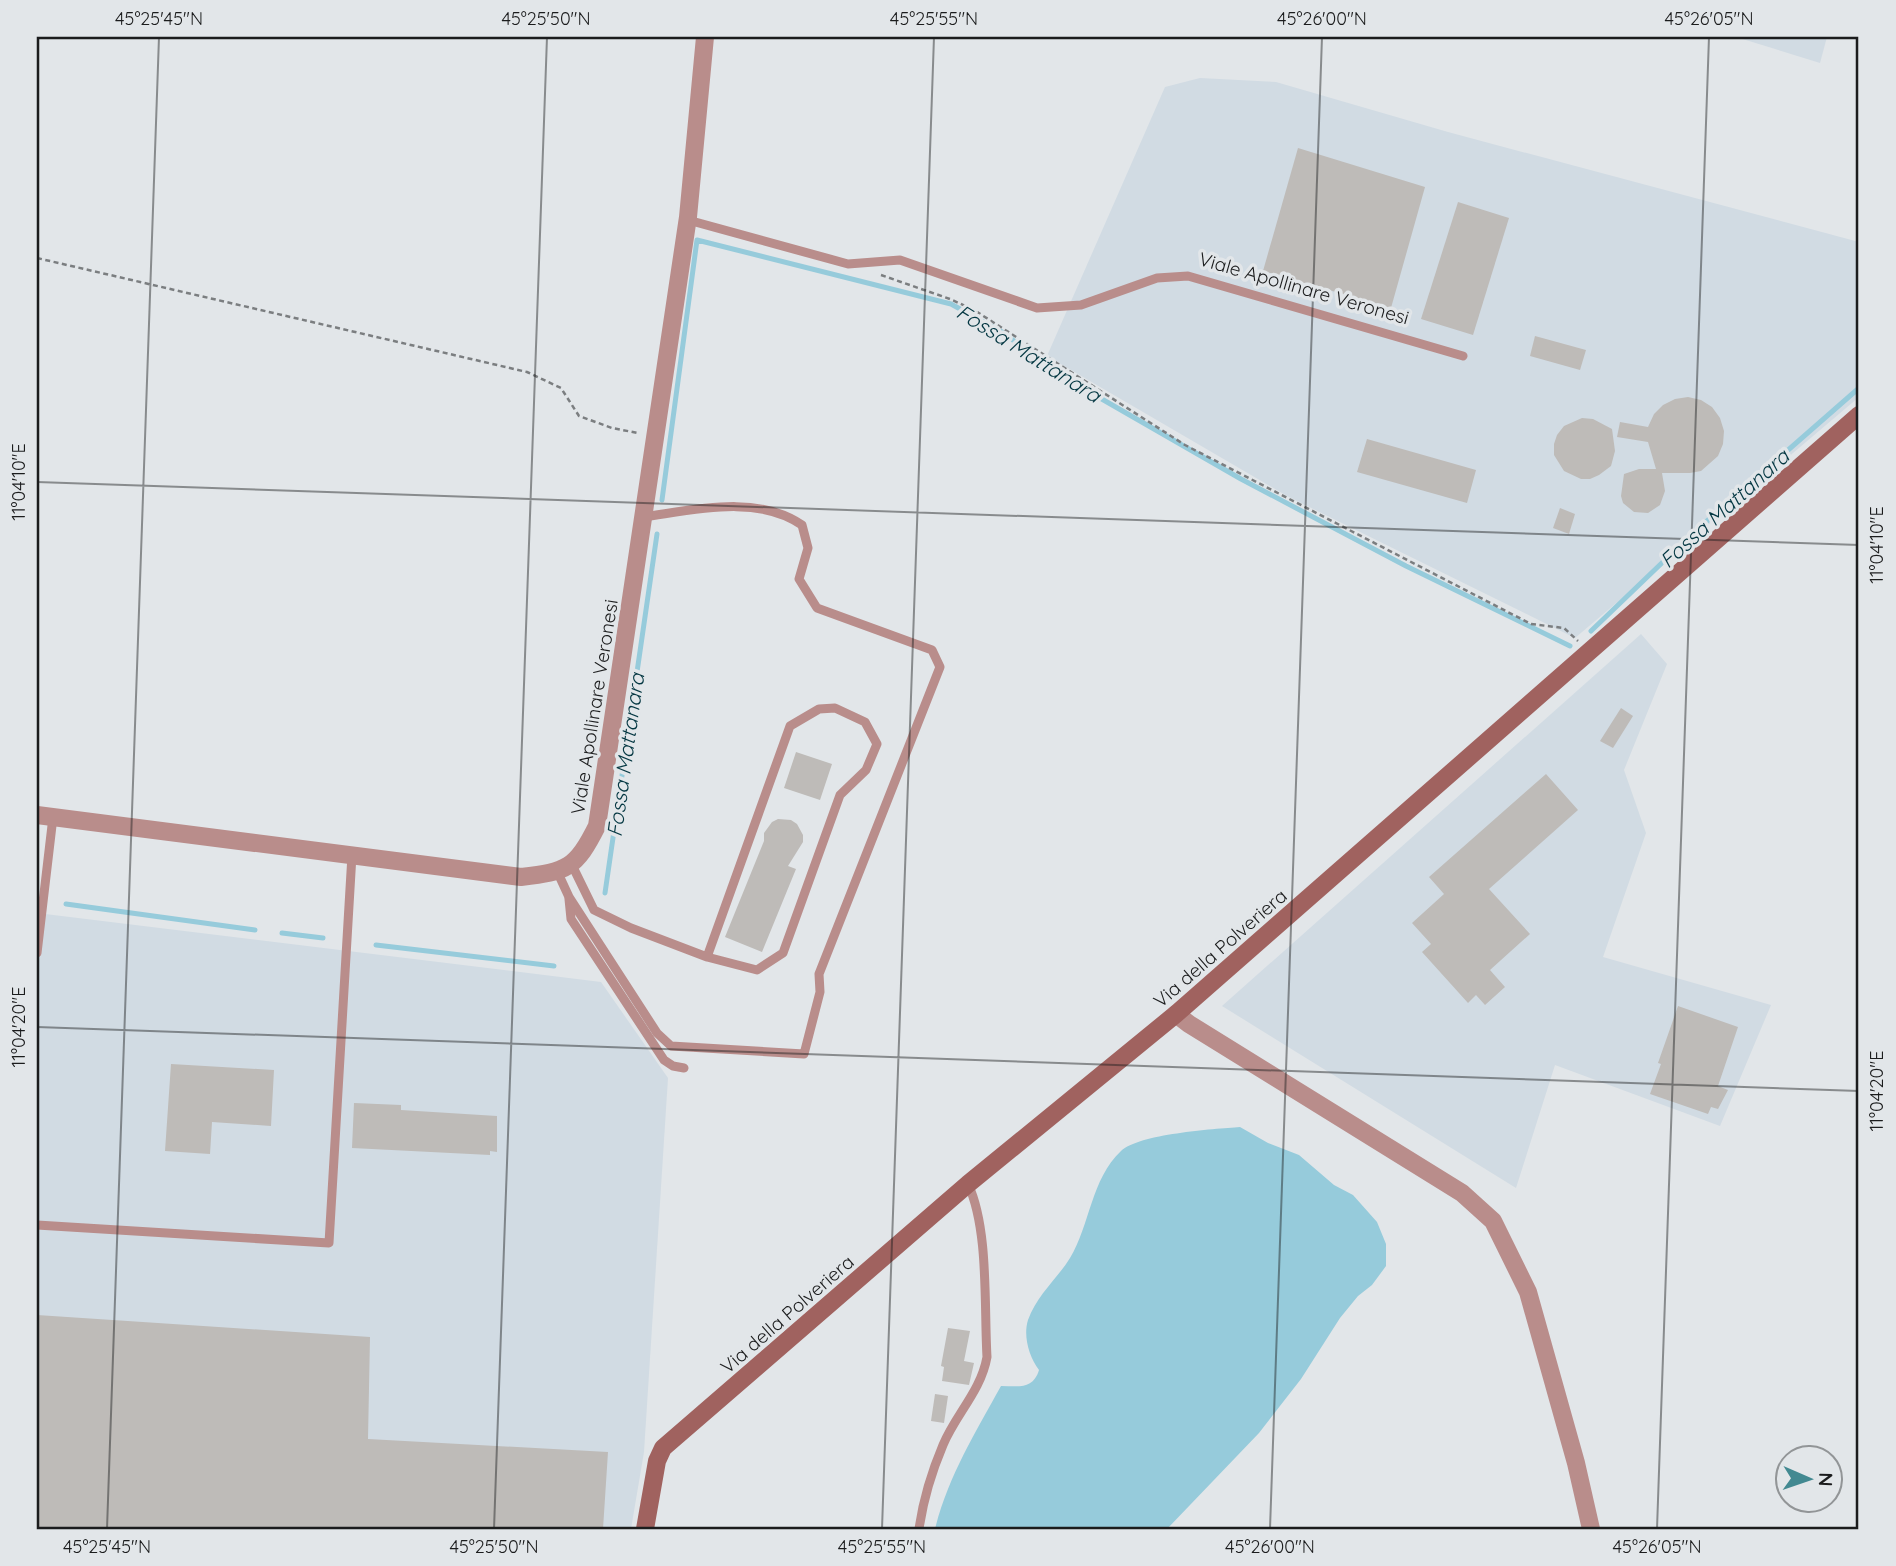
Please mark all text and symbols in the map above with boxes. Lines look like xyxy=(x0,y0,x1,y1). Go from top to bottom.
text: 45°25'45"N xyxy=(115,7,203,30)
text: 45°25'50"N xyxy=(501,7,591,30)
text: 45°25'55"N xyxy=(890,7,978,30)
text: 45°26'00"N xyxy=(1277,7,1367,30)
text: 45°26'05"N xyxy=(1664,7,1754,30)
street label: Viale Apollinare Veronesi xyxy=(1196,246,1412,330)
water label: Fossa Mattanara xyxy=(952,298,1107,408)
water label: Fossa Mattanara xyxy=(1654,442,1795,573)
text: 11°04'10"E xyxy=(7,443,30,521)
text: 11°04'10"E xyxy=(1865,506,1888,584)
street label: Viale Apollinare Veronesi xyxy=(565,598,623,816)
water label: Fossa Mattanara xyxy=(601,670,650,839)
street label: Via della Polveriera xyxy=(1148,884,1292,1012)
text: 11°04'20"E xyxy=(7,987,30,1067)
text: 11°04'20"E xyxy=(1865,1051,1888,1131)
street label: Via della Polveriera xyxy=(715,1250,859,1378)
north arrow xyxy=(1773,1444,1843,1514)
text: N xyxy=(1814,1472,1838,1487)
text: 45°25'45"N xyxy=(63,1535,151,1558)
text: 45°25'50"N xyxy=(449,1535,539,1558)
text: 45°25'55"N xyxy=(838,1535,926,1558)
text: 45°26'00"N xyxy=(1225,1535,1315,1558)
text: 45°26'05"N xyxy=(1612,1535,1702,1558)

